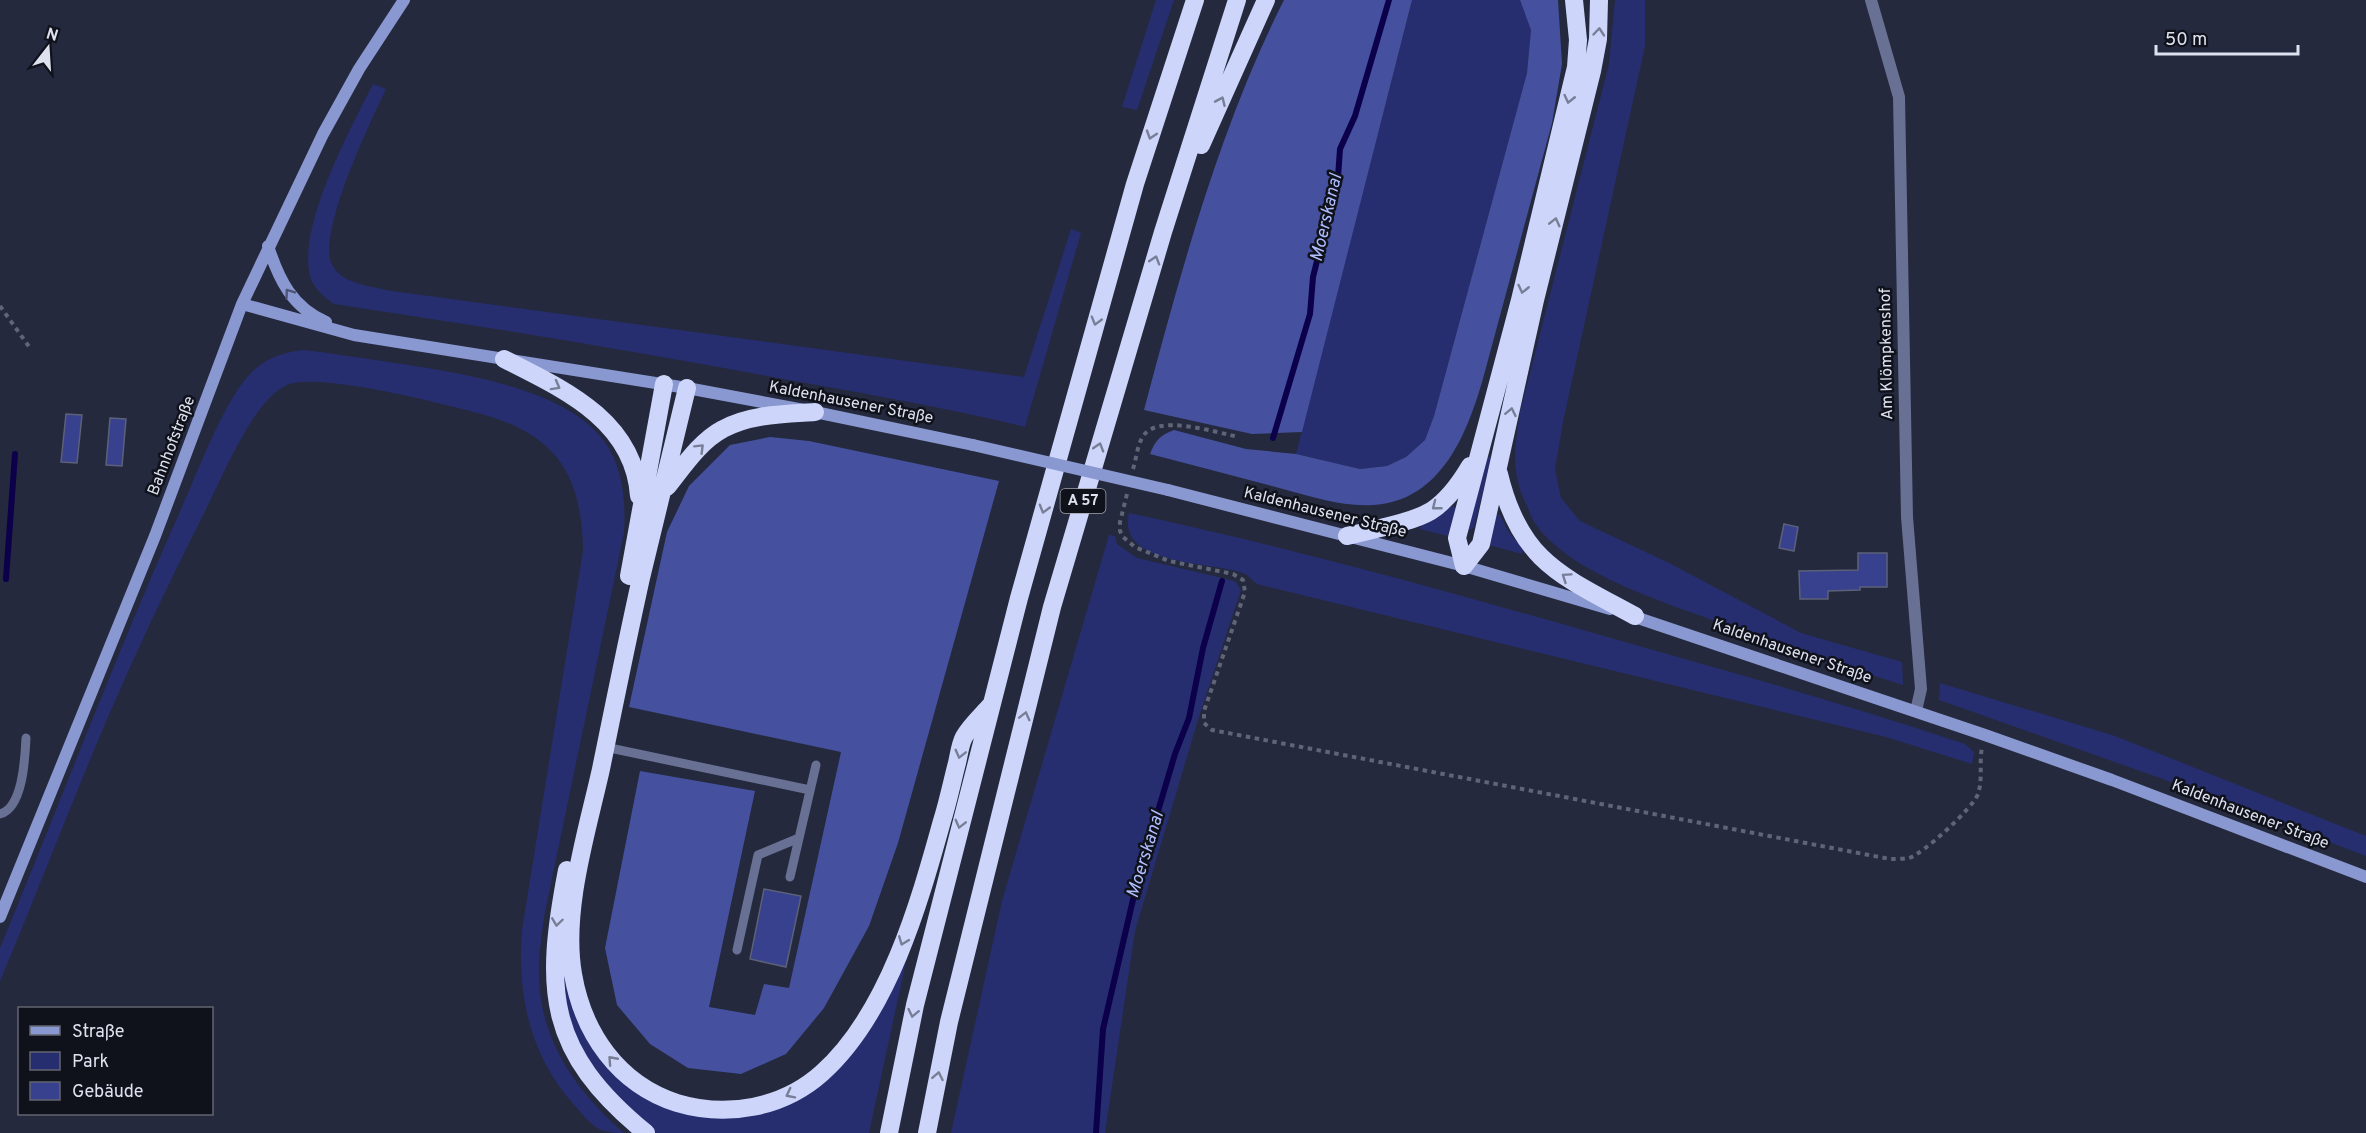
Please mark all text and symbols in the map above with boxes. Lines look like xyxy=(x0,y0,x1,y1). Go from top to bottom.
north arrow xyxy=(18,18,78,78)
scale bar xyxy=(2156,18,2298,56)
text: N xyxy=(43,24,60,47)
one-way arrow xyxy=(1592,27,1605,36)
text: 50 m xyxy=(2165,29,2207,52)
one-way arrow xyxy=(1563,94,1576,104)
one-way arrow xyxy=(1213,97,1225,108)
one-way arrow xyxy=(1146,129,1158,140)
water label: Moerskanal xyxy=(1306,171,1349,264)
one-way arrow xyxy=(1547,217,1560,227)
one-way arrow xyxy=(1148,255,1160,266)
one-way arrow xyxy=(1518,284,1531,294)
street label: Am Klömpkenshof xyxy=(1876,287,1898,420)
one-way arrow xyxy=(285,288,296,299)
one-way arrow xyxy=(1091,316,1104,326)
street label: Kaldenhausener Straße xyxy=(767,377,935,429)
one-way arrow xyxy=(550,379,560,390)
street label: Bahnhofstraße xyxy=(144,394,200,498)
one-way arrow xyxy=(1503,407,1516,417)
one-way arrow xyxy=(1092,442,1104,453)
one-way arrow xyxy=(693,445,704,456)
street label: Kaldenhausener Straße xyxy=(1242,483,1408,543)
road number: A 57 xyxy=(1060,489,1106,513)
one-way arrow xyxy=(1431,498,1442,509)
one-way arrow xyxy=(1039,503,1051,514)
one-way arrow xyxy=(1562,573,1573,584)
street label: Kaldenhausener Straße xyxy=(1710,615,1874,689)
one-way arrow xyxy=(1018,711,1030,722)
one-way arrow xyxy=(954,749,967,759)
street label: Kaldenhausener Straße xyxy=(2168,776,2332,854)
water label: Moerskanal xyxy=(1122,808,1170,901)
one-way arrow xyxy=(955,818,968,828)
one-way arrow xyxy=(552,918,564,927)
one-way arrow xyxy=(898,934,910,945)
legend xyxy=(18,1007,213,1115)
one-way arrow xyxy=(908,1007,921,1017)
text: Straße xyxy=(72,1021,124,1044)
text: Park xyxy=(72,1051,109,1074)
one-way arrow xyxy=(608,1057,619,1067)
one-way arrow xyxy=(931,1071,944,1081)
text: Gebäude xyxy=(72,1081,144,1104)
one-way arrow xyxy=(785,1086,796,1098)

